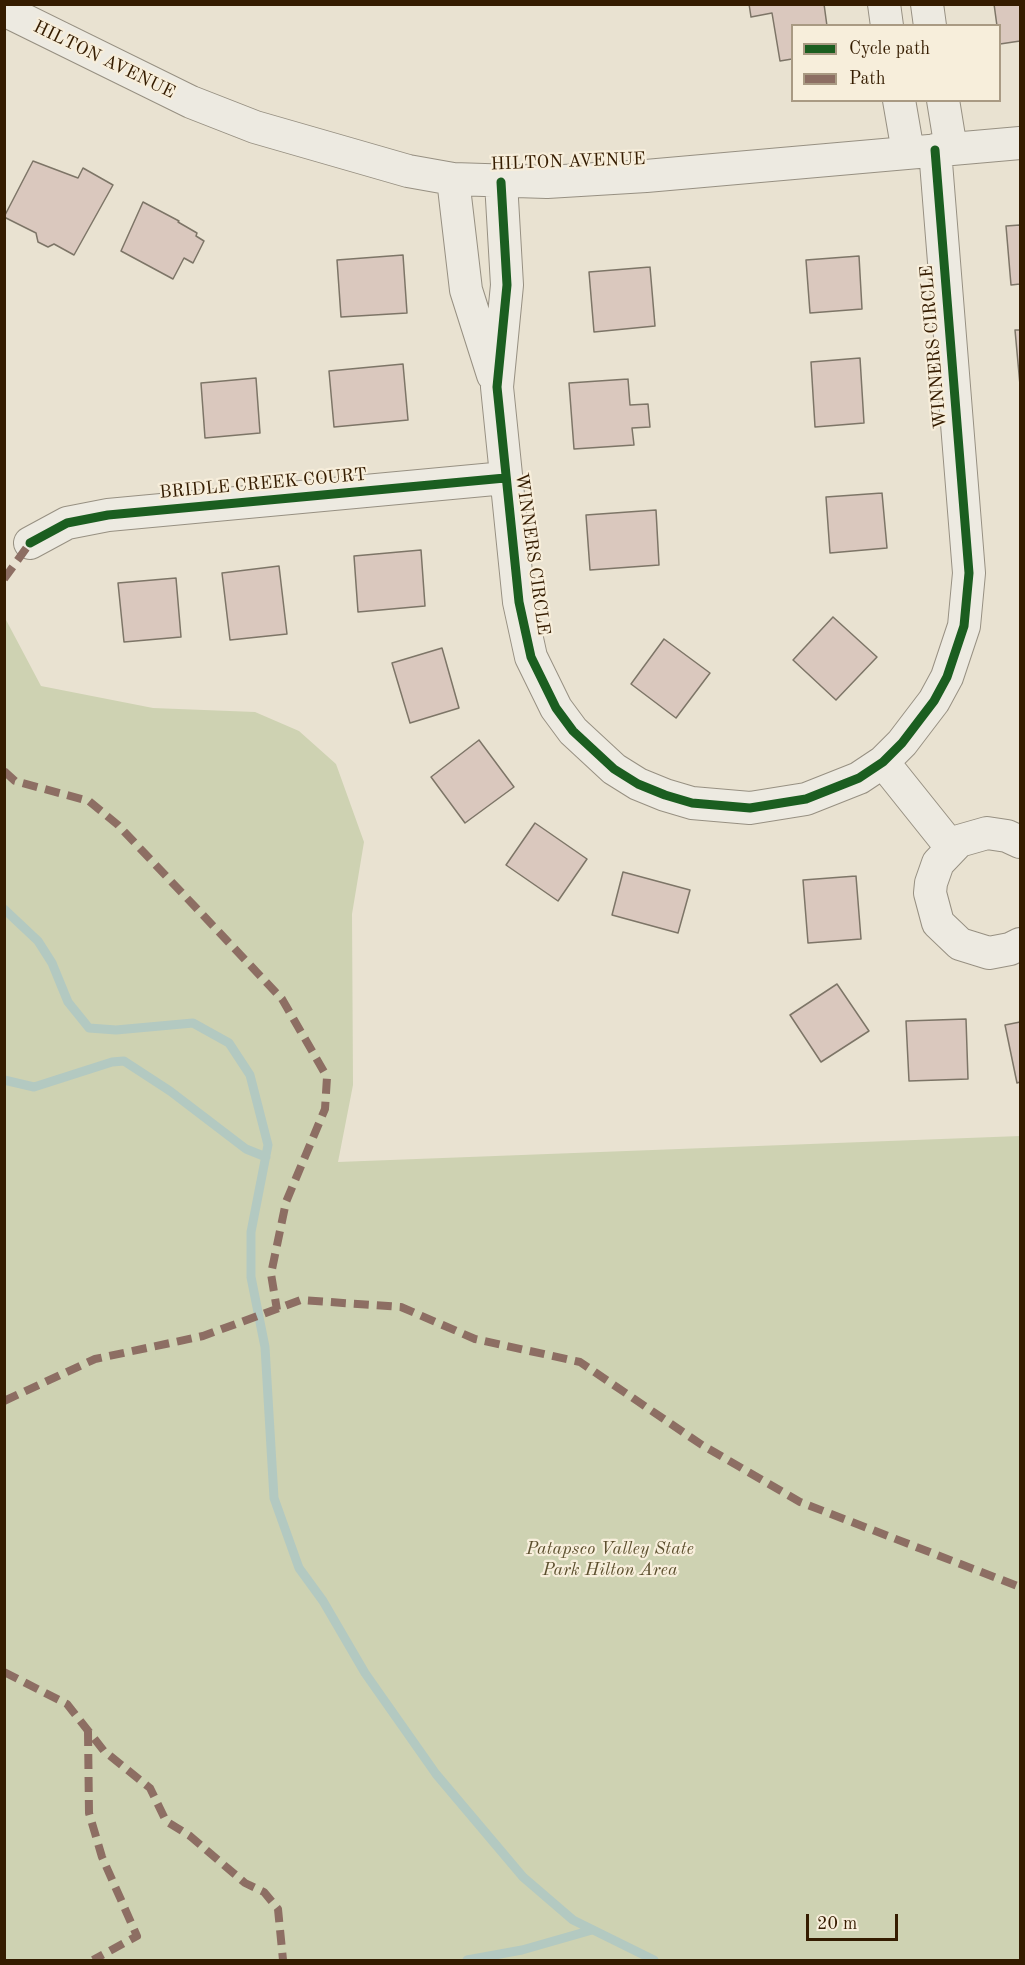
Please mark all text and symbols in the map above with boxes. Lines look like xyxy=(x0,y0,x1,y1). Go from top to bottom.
street label: HILTON AVENUE xyxy=(30,16,178,104)
legend xyxy=(791,24,1001,102)
text: Cycle path xyxy=(849,40,930,58)
text: Path xyxy=(849,70,885,88)
street label: HILTON AVENUE xyxy=(490,148,646,176)
street label: WINNERS CIRCLE xyxy=(916,264,952,430)
street label: BRIDLE CREEK COURT xyxy=(158,464,368,504)
street label: WINNERS CIRCLE xyxy=(510,471,554,637)
park label: Patapsco Valley State Park Hilton Area xyxy=(526,1538,694,1580)
scale bar xyxy=(809,1902,900,1940)
text: 20 m xyxy=(817,1915,857,1933)

